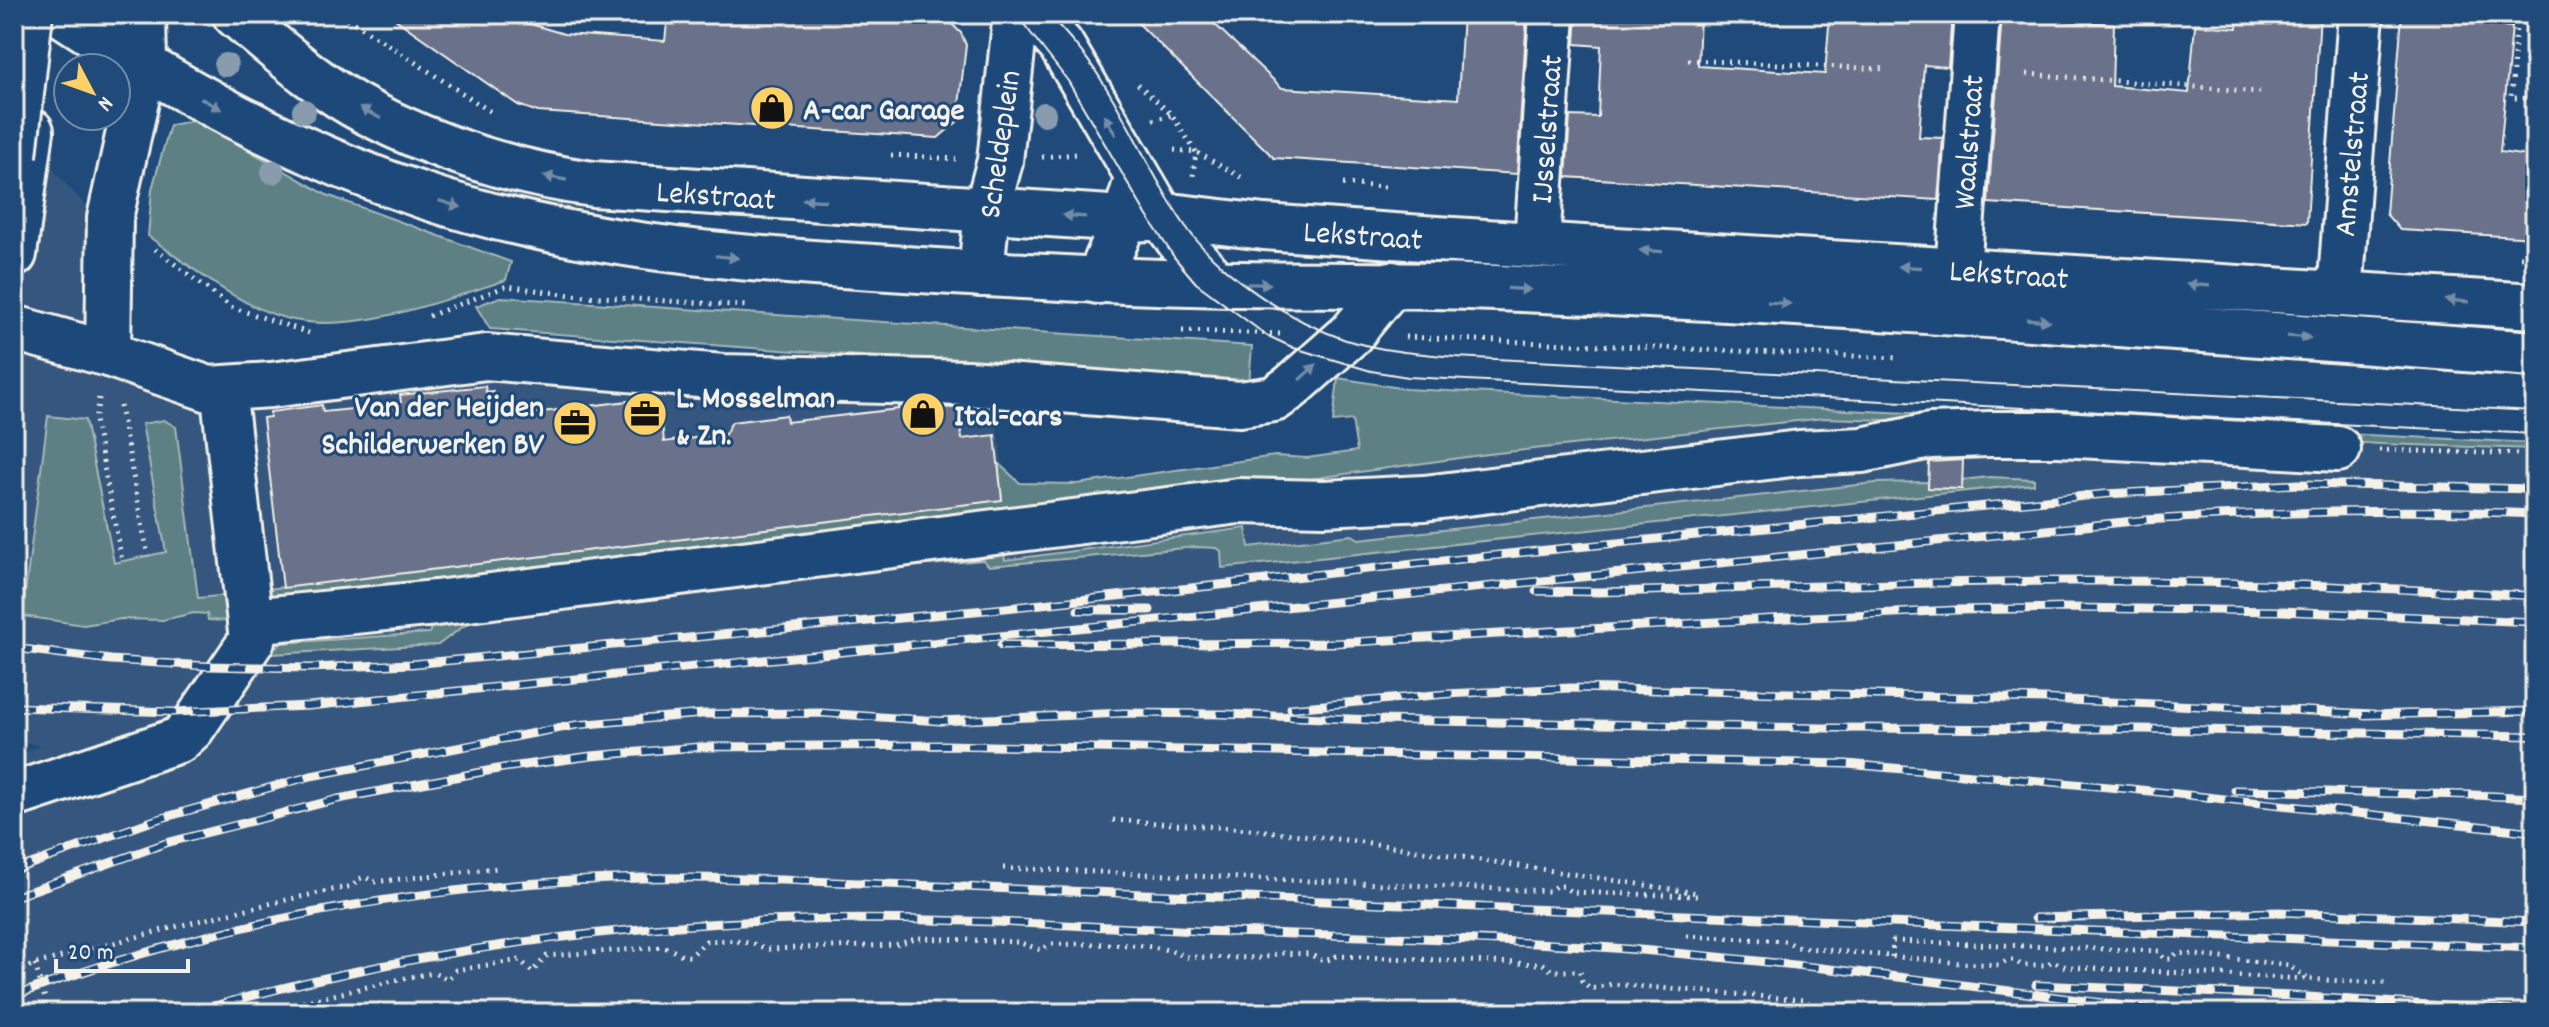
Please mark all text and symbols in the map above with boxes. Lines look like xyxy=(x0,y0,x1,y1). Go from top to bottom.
north arrow xyxy=(52,52,132,132)
street label: IJsselstraat xyxy=(1522,53,1578,205)
street label: Scheldeplein xyxy=(970,67,1036,222)
street label: Amstelstraat xyxy=(2325,70,2385,239)
street label: Waalstraat xyxy=(1944,73,2000,211)
shop icon: A-car Garage xyxy=(748,84,796,132)
text: N xyxy=(89,89,120,117)
place label: A-car Garage xyxy=(803,90,965,136)
one-way arrow xyxy=(200,97,222,111)
one-way arrow xyxy=(359,106,382,120)
one-way arrow xyxy=(1103,114,1117,136)
one-way arrow xyxy=(542,172,567,184)
street label: Lekstraat xyxy=(655,172,777,226)
one-way arrow xyxy=(801,194,826,207)
one-way arrow xyxy=(439,198,463,211)
one-way arrow xyxy=(1061,209,1086,222)
street label: Lekstraat xyxy=(1302,212,1424,266)
one-way arrow xyxy=(1638,244,1663,257)
one-way arrow xyxy=(715,251,740,264)
street label: Lekstraat xyxy=(1948,251,2070,305)
one-way arrow xyxy=(1897,260,1922,273)
one-way arrow xyxy=(1247,278,1272,290)
one-way arrow xyxy=(2185,278,2210,291)
one-way arrow xyxy=(1507,282,1532,295)
one-way arrow xyxy=(2444,294,2469,307)
one-way arrow xyxy=(1767,297,1792,310)
one-way arrow xyxy=(2026,314,2051,327)
one-way arrow xyxy=(2287,331,2312,344)
one-way arrow xyxy=(1298,364,1317,382)
place label: L. Mosselman & Zn. xyxy=(676,378,835,461)
place label: Van der Heijden Schilderwerken BV xyxy=(322,387,545,470)
office icon: L. Mosselman & Zn. xyxy=(621,390,669,438)
shop icon: Ital-cars xyxy=(899,390,947,438)
place label: Ital-cars xyxy=(954,396,1063,442)
office icon: Van der Heijden Schilderwerken BV xyxy=(551,399,599,447)
scale bar xyxy=(56,923,188,973)
text: 20 m xyxy=(68,937,114,971)

